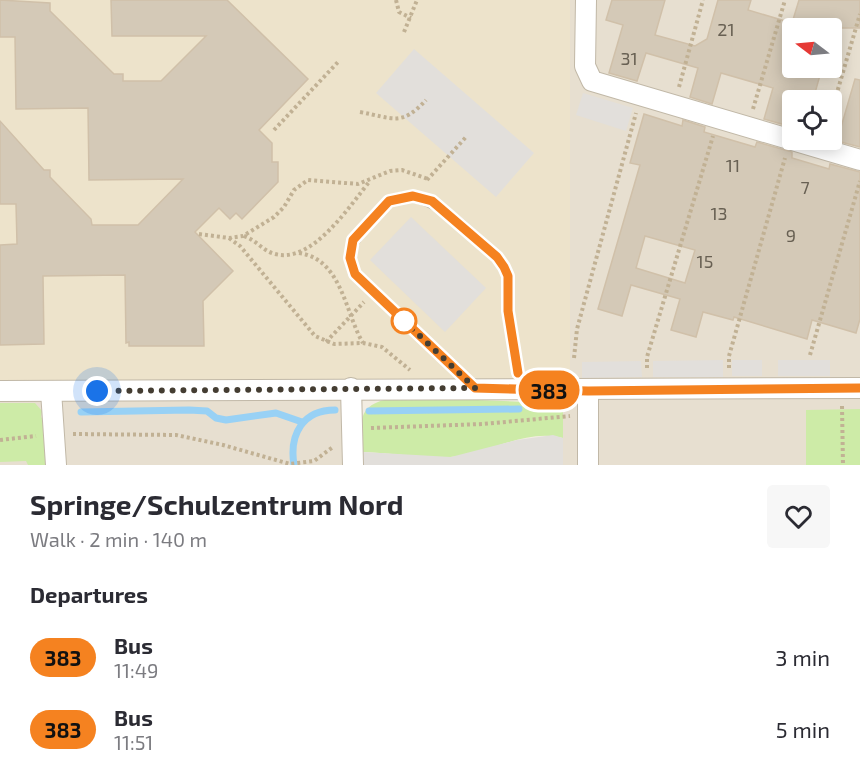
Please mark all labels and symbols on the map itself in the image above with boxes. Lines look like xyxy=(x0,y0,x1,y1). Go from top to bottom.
house number: 21 xyxy=(717,18,735,40)
north arrow xyxy=(782,18,842,78)
house number: 31 xyxy=(620,47,638,69)
house number: 11 xyxy=(726,154,740,176)
house number: 7 xyxy=(800,176,810,198)
house number: 13 xyxy=(710,202,728,224)
house number: 9 xyxy=(786,224,796,246)
house number: 15 xyxy=(697,250,713,272)
unlabelled marker xyxy=(391,308,417,334)
line badge: 383 xyxy=(514,370,584,410)
your location xyxy=(82,376,112,406)

